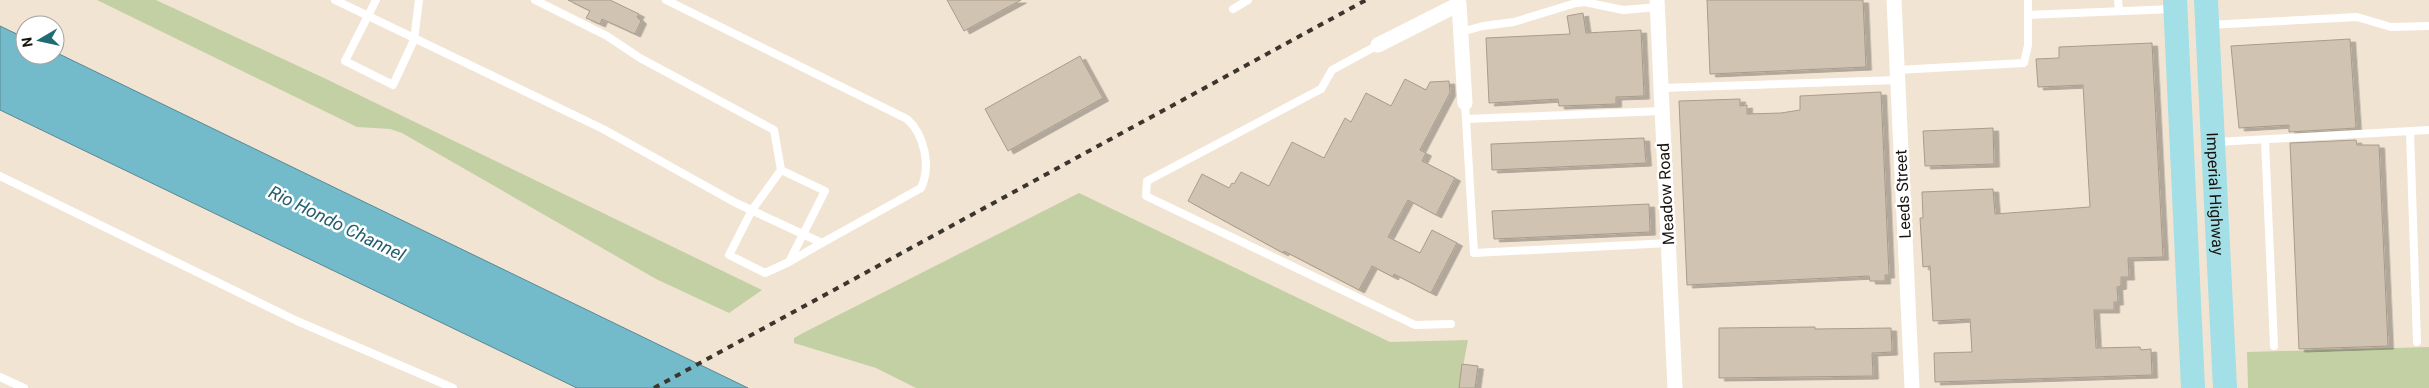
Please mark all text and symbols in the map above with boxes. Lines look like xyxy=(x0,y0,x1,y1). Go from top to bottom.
north arrow xyxy=(15,15,65,65)
text: N xyxy=(18,36,36,48)
street label: Imperial Highway xyxy=(2203,132,2228,256)
street label: Meadow Road xyxy=(1654,143,1678,245)
street label: Leeds Street xyxy=(1891,149,1915,239)
water label: Rio Hondo Channel xyxy=(265,181,409,265)

